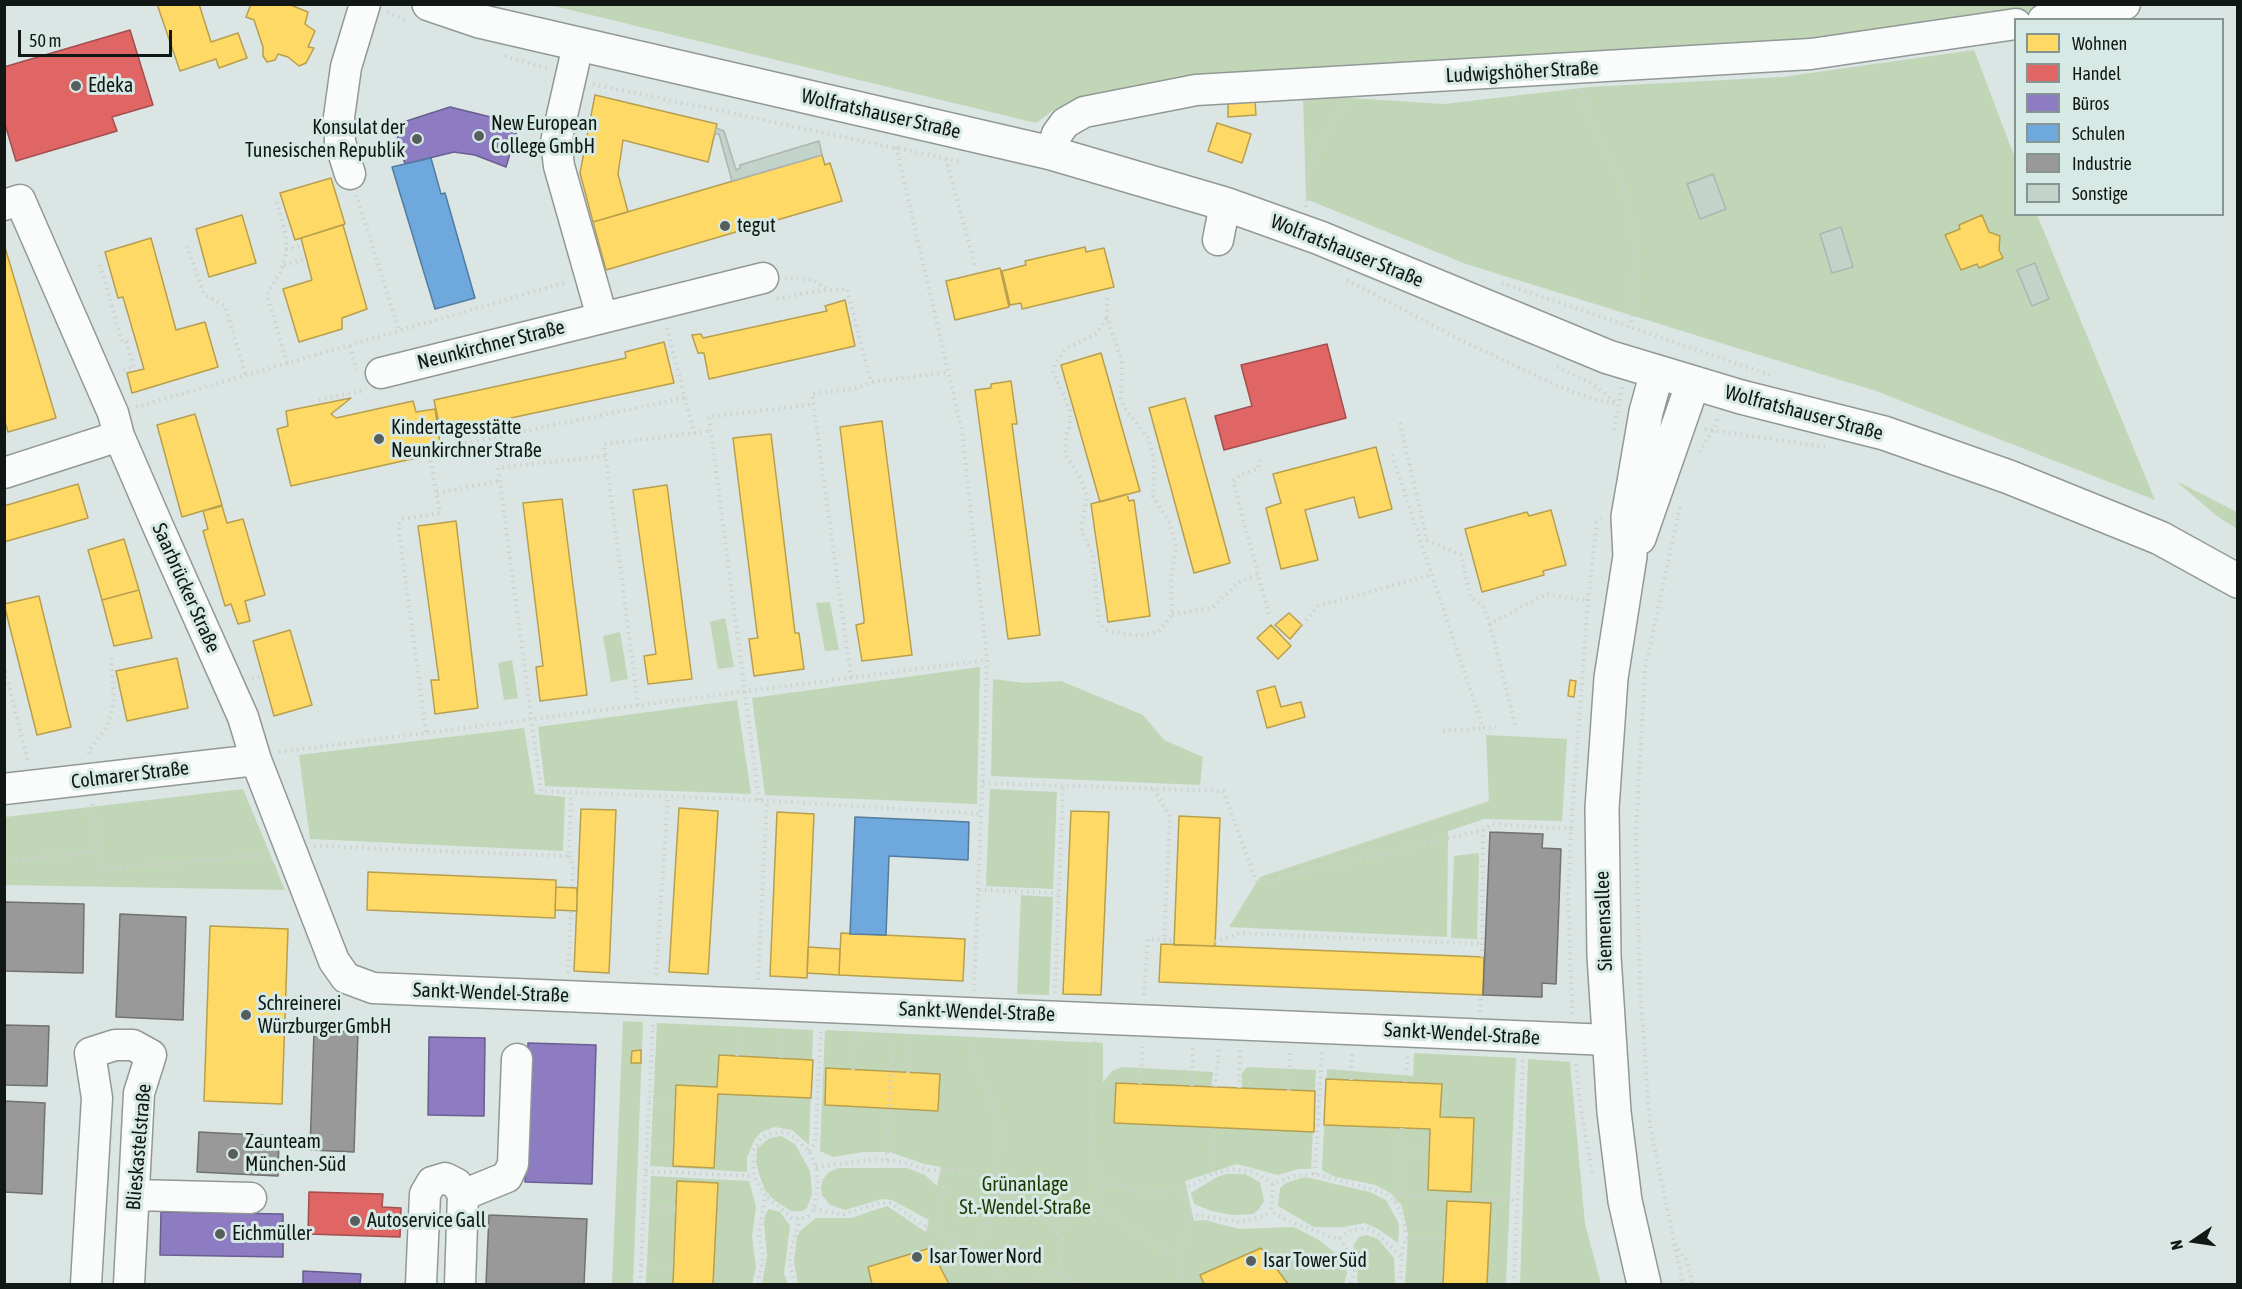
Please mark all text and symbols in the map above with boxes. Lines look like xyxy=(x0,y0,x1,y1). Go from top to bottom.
scale bar xyxy=(21,18,176,56)
legend xyxy=(2014,18,2224,216)
text: 50 m xyxy=(29,30,61,51)
text: Wohnen xyxy=(2072,33,2127,54)
street label: Ludwigshöher Straße xyxy=(1445,56,1599,88)
text: Handel xyxy=(2072,63,2121,84)
place label: Edeka xyxy=(88,74,133,98)
marker: Edeka xyxy=(69,79,83,93)
street label: Wolfratshauser Straße xyxy=(799,84,963,144)
text: Büros xyxy=(2072,93,2109,114)
place label: New European College GmbH xyxy=(491,112,597,159)
place label: Konsulat der Tunesischen Republik xyxy=(245,116,405,163)
text: Schulen xyxy=(2072,123,2125,144)
marker: New European College GmbH xyxy=(472,129,486,143)
marker: Konsulat der Tunesischen Republik xyxy=(410,132,424,146)
text: Industrie xyxy=(2072,153,2132,174)
text: Sonstige xyxy=(2072,183,2128,204)
street label: Wolfratshauser Straße xyxy=(1267,209,1427,293)
place label: tegut xyxy=(737,214,776,238)
marker: tegut xyxy=(718,219,732,233)
street label: Neunkirchner Straße xyxy=(415,315,567,375)
street label: Wolfratshauser Straße xyxy=(1722,380,1886,446)
place label: Kindertagesstätte Neunkirchner Straße xyxy=(391,416,542,463)
marker: Kindertagesstätte Neunkirchner Straße xyxy=(372,432,386,446)
street label: Saarbrücker Straße xyxy=(147,520,225,656)
street label: Colmarer Straße xyxy=(70,756,190,794)
street label: Siemensallee xyxy=(1590,871,1618,971)
street label: Sankt-Wendel-Straße xyxy=(413,978,569,1008)
place label: Schreinerei Würzburger GmbH xyxy=(258,992,391,1039)
street label: Sankt-Wendel-Straße xyxy=(899,997,1055,1027)
marker: Schreinerei Würzburger GmbH xyxy=(239,1008,253,1022)
street label: Sankt-Wendel-Straße xyxy=(1384,1018,1540,1050)
street label: Blieskastelstraße xyxy=(122,1083,156,1211)
place label: Zaunteam München-Süd xyxy=(245,1130,346,1177)
marker: Zaunteam München-Süd xyxy=(226,1147,240,1161)
park label: Grünanlage St.-Wendel-Straße xyxy=(959,1173,1091,1220)
place label: Autoservice Gall xyxy=(367,1209,486,1233)
north arrow xyxy=(2164,1211,2224,1271)
marker: Autoservice Gall xyxy=(348,1214,362,1228)
place label: Eichmüller xyxy=(232,1222,312,1246)
marker: Eichmüller xyxy=(213,1227,227,1241)
text: N xyxy=(2167,1238,2186,1252)
place label: Isar Tower Nord xyxy=(929,1245,1042,1269)
place label: Isar Tower Süd xyxy=(1263,1249,1367,1273)
marker: Isar Tower Nord xyxy=(910,1250,924,1264)
marker: Isar Tower Süd xyxy=(1244,1254,1258,1268)

